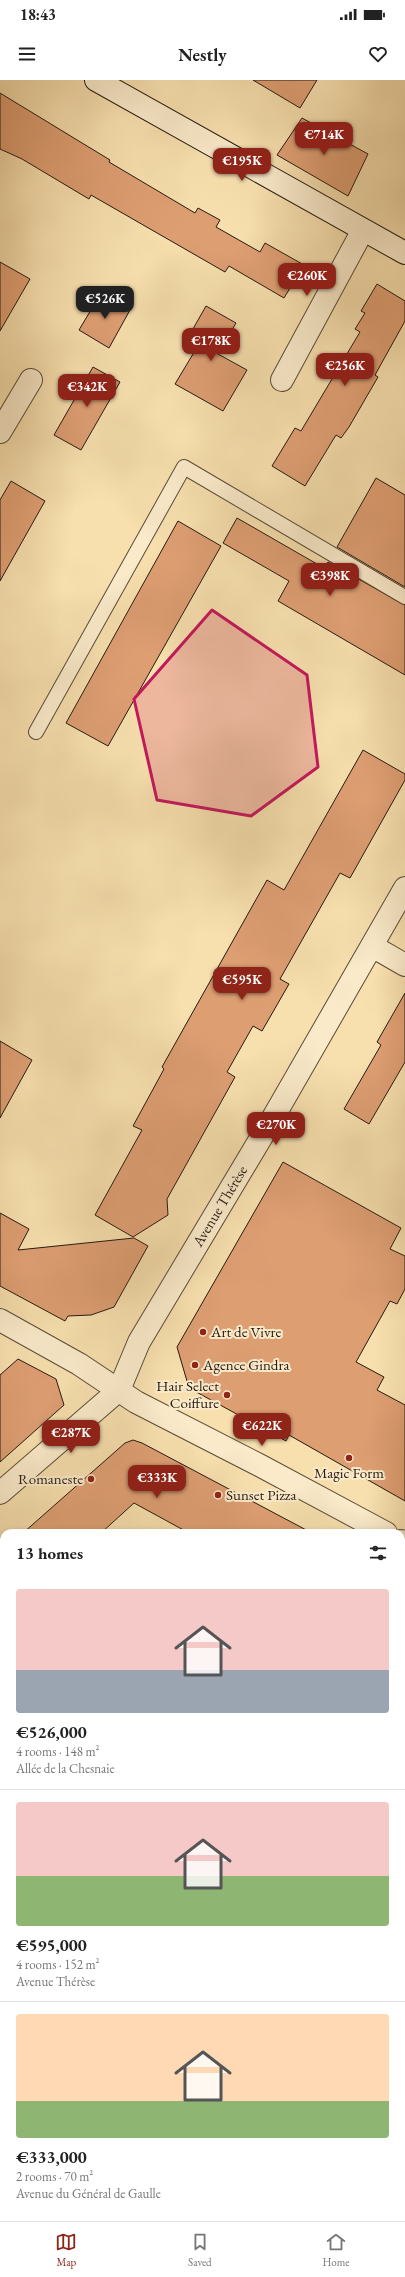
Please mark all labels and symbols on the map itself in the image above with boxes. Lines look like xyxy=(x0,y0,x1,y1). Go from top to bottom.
pin: €714K xyxy=(296,122,352,156)
pin: €195K xyxy=(214,148,270,182)
pin: €260K xyxy=(279,263,335,297)
pin: €526K xyxy=(77,286,133,320)
pin: €178K xyxy=(183,328,239,362)
pin: €256K xyxy=(317,353,373,387)
pin: €342K xyxy=(59,374,115,408)
pin: €398K xyxy=(302,563,358,597)
pin: €595K xyxy=(214,967,270,1001)
pin: €270K xyxy=(248,1112,304,1146)
street label: Avenue Thérèse xyxy=(187,1162,251,1251)
place label: Art de Vivre xyxy=(210,1322,282,1341)
marker: Art de Vivre xyxy=(198,1327,208,1337)
place label: Agence Gindra xyxy=(202,1355,289,1374)
marker: Agence Gindra xyxy=(190,1360,200,1370)
place label: Hair Select Coiffure xyxy=(156,1376,219,1412)
marker: Hair Select Coiffure xyxy=(222,1390,232,1400)
pin: €622K xyxy=(234,1413,290,1447)
pin: €287K xyxy=(43,1420,99,1454)
marker: Magic Form xyxy=(344,1453,354,1463)
place label: Magic Form xyxy=(314,1463,384,1482)
pin: €333K xyxy=(129,1465,185,1499)
place label: Romaneste xyxy=(18,1469,83,1488)
marker: Romaneste xyxy=(86,1474,96,1484)
place label: Sunset Pizza xyxy=(226,1485,296,1504)
marker: Sunset Pizza xyxy=(213,1490,223,1500)

